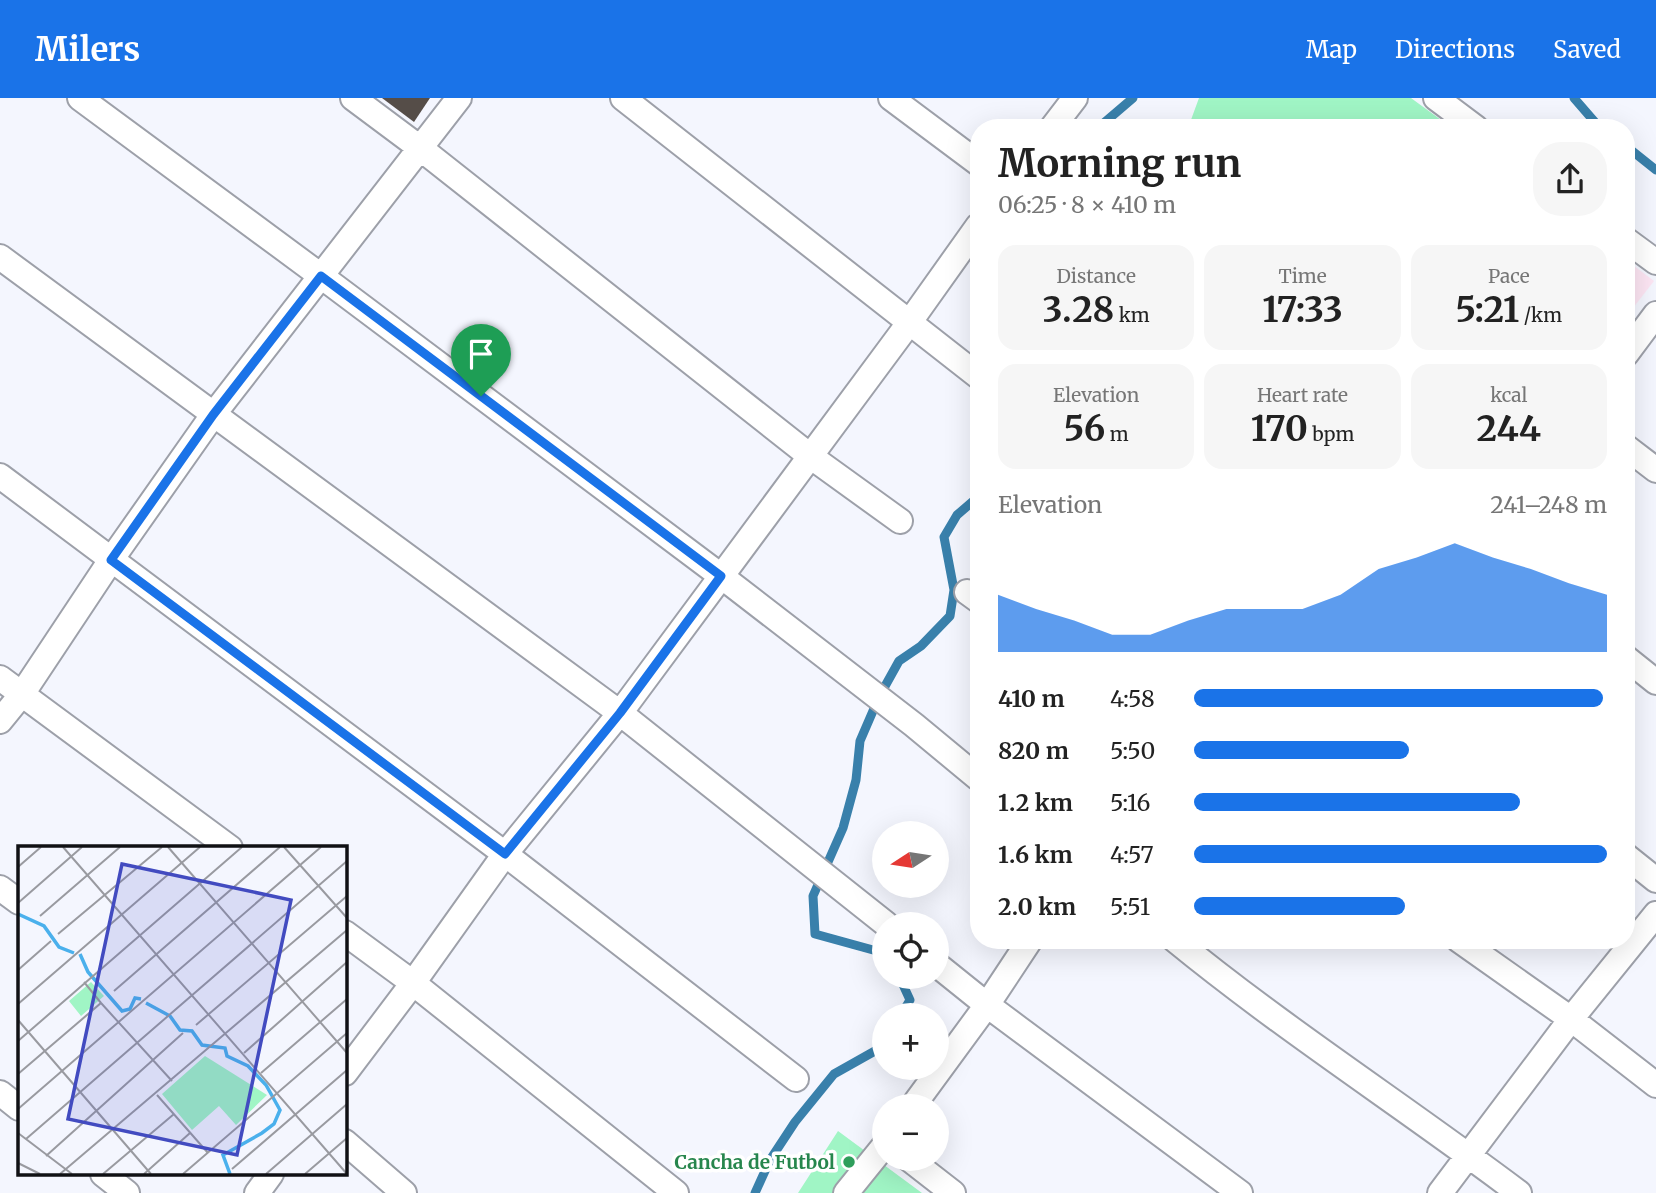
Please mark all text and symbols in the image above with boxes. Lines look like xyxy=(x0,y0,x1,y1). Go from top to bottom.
text: Milers xyxy=(35,29,140,70)
text: Map xyxy=(1306,34,1357,65)
text: Directions xyxy=(1395,34,1515,65)
text: Saved xyxy=(1553,34,1621,65)
text: Morning run xyxy=(998,140,1241,187)
button: share xyxy=(1533,142,1607,216)
text: 06:25 · 8 × 410 m xyxy=(998,190,1176,219)
text: Distance xyxy=(1056,264,1136,288)
text: Time xyxy=(1278,264,1327,288)
text: Pace xyxy=(1488,264,1530,288)
text: 3.28 xyxy=(1043,288,1114,332)
text: 17:33 xyxy=(1262,288,1343,332)
text: 5:21 xyxy=(1456,288,1519,332)
text: km xyxy=(1114,303,1150,327)
text: /km xyxy=(1519,303,1562,327)
pin xyxy=(451,324,511,396)
icon: arrive xyxy=(462,335,500,373)
text: Elevation xyxy=(1053,383,1139,407)
text: Heart rate xyxy=(1257,383,1348,407)
text: kcal xyxy=(1490,383,1528,407)
text: 56 xyxy=(1064,407,1105,451)
text: 170 xyxy=(1251,407,1308,451)
text: 244 xyxy=(1477,407,1541,451)
text: m xyxy=(1105,422,1129,446)
text: bpm xyxy=(1308,422,1354,446)
text: Elevation xyxy=(998,490,1102,519)
text: 241–248 m xyxy=(1490,490,1607,519)
text: 410 m xyxy=(998,684,1065,713)
text: 4:58 xyxy=(1110,684,1155,713)
text: 820 m xyxy=(998,736,1069,765)
text: 5:50 xyxy=(1110,736,1155,765)
text: 1.2 km xyxy=(998,788,1073,817)
text: 5:16 xyxy=(1110,788,1150,817)
north arrow xyxy=(872,821,948,898)
map controls xyxy=(872,821,949,1171)
text: 1.6 km xyxy=(998,840,1073,869)
text: 4:57 xyxy=(1110,840,1154,869)
inset map xyxy=(18,846,346,1176)
text: 2.0 km xyxy=(998,892,1076,921)
text: 5:51 xyxy=(1110,892,1150,921)
button: locate xyxy=(872,912,949,989)
button: + xyxy=(872,1003,949,1080)
button: − xyxy=(872,1094,949,1171)
place label: Cancha de Futbol xyxy=(675,1150,835,1174)
marker: Cancha de Futbol xyxy=(841,1154,857,1170)

